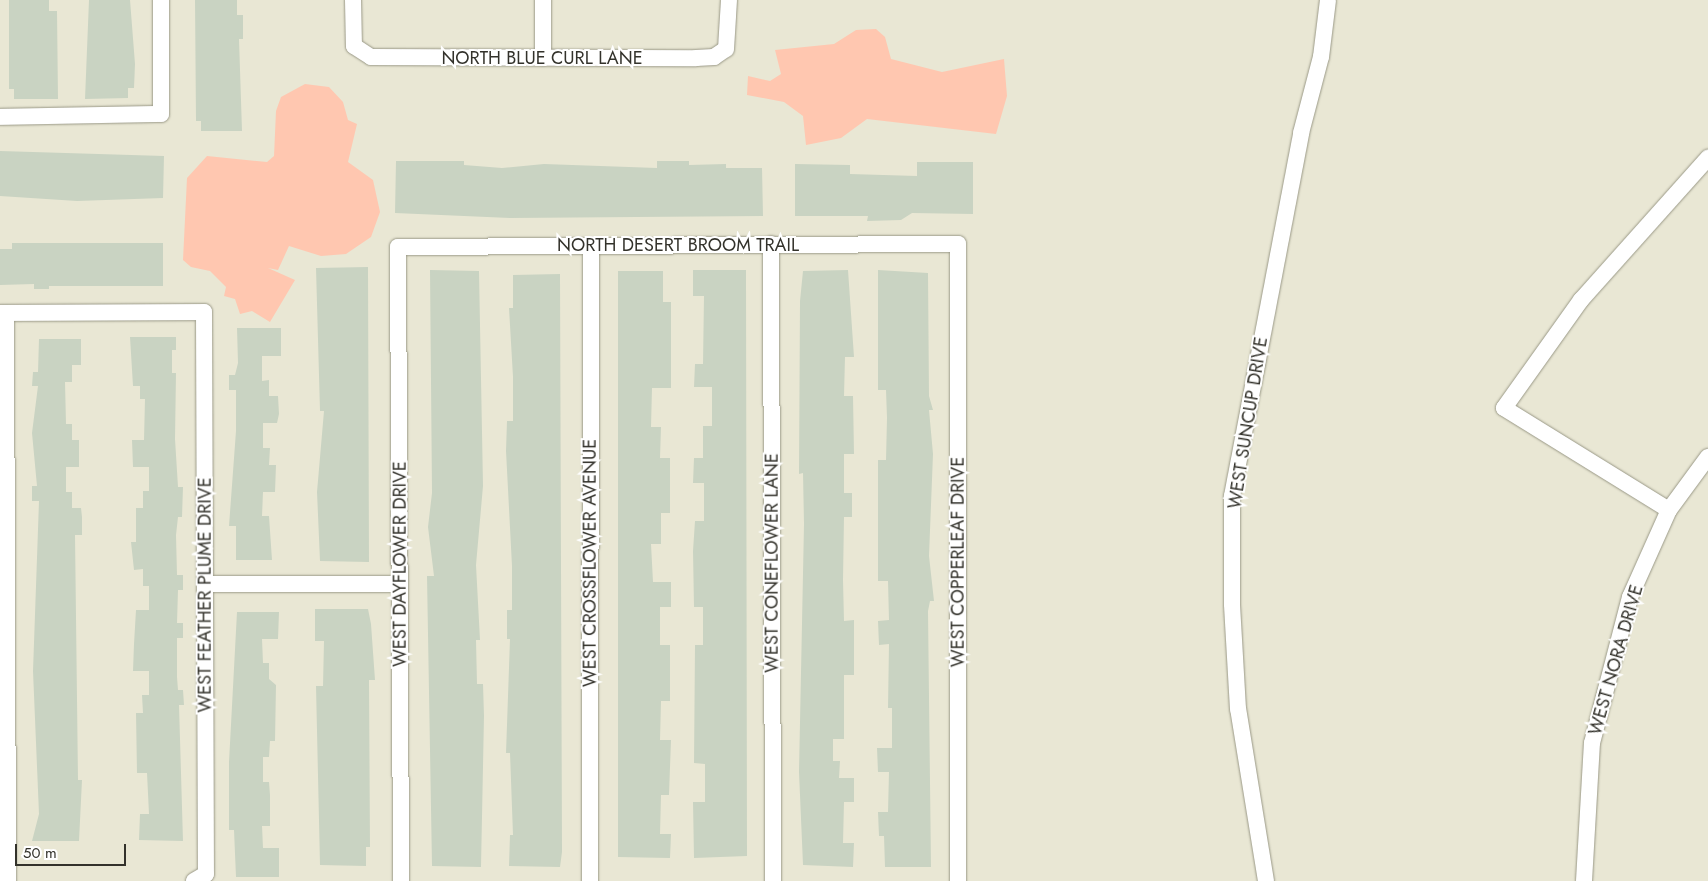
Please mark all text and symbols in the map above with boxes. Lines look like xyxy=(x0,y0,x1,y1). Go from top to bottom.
street label: NORTH BLUE CURL LANE xyxy=(441,47,643,69)
street label: NORTH DESERT BROOM TRAIL xyxy=(557,234,799,256)
street label: WEST SUNCUP DRIVE xyxy=(1224,335,1272,511)
street label: WEST CROSSFLOWER AVENUE xyxy=(579,439,601,687)
street label: WEST CONEFLOWER LANE xyxy=(761,453,783,673)
street label: WEST COPPERLEAF DRIVE xyxy=(947,457,969,667)
street label: WEST DAYFLOWER DRIVE xyxy=(389,461,411,667)
street label: WEST FEATHER PLUME DRIVE xyxy=(194,477,216,713)
street label: WEST NORA DRIVE xyxy=(1584,582,1648,738)
scale bar xyxy=(18,834,129,866)
text: 50 m xyxy=(23,842,57,864)

